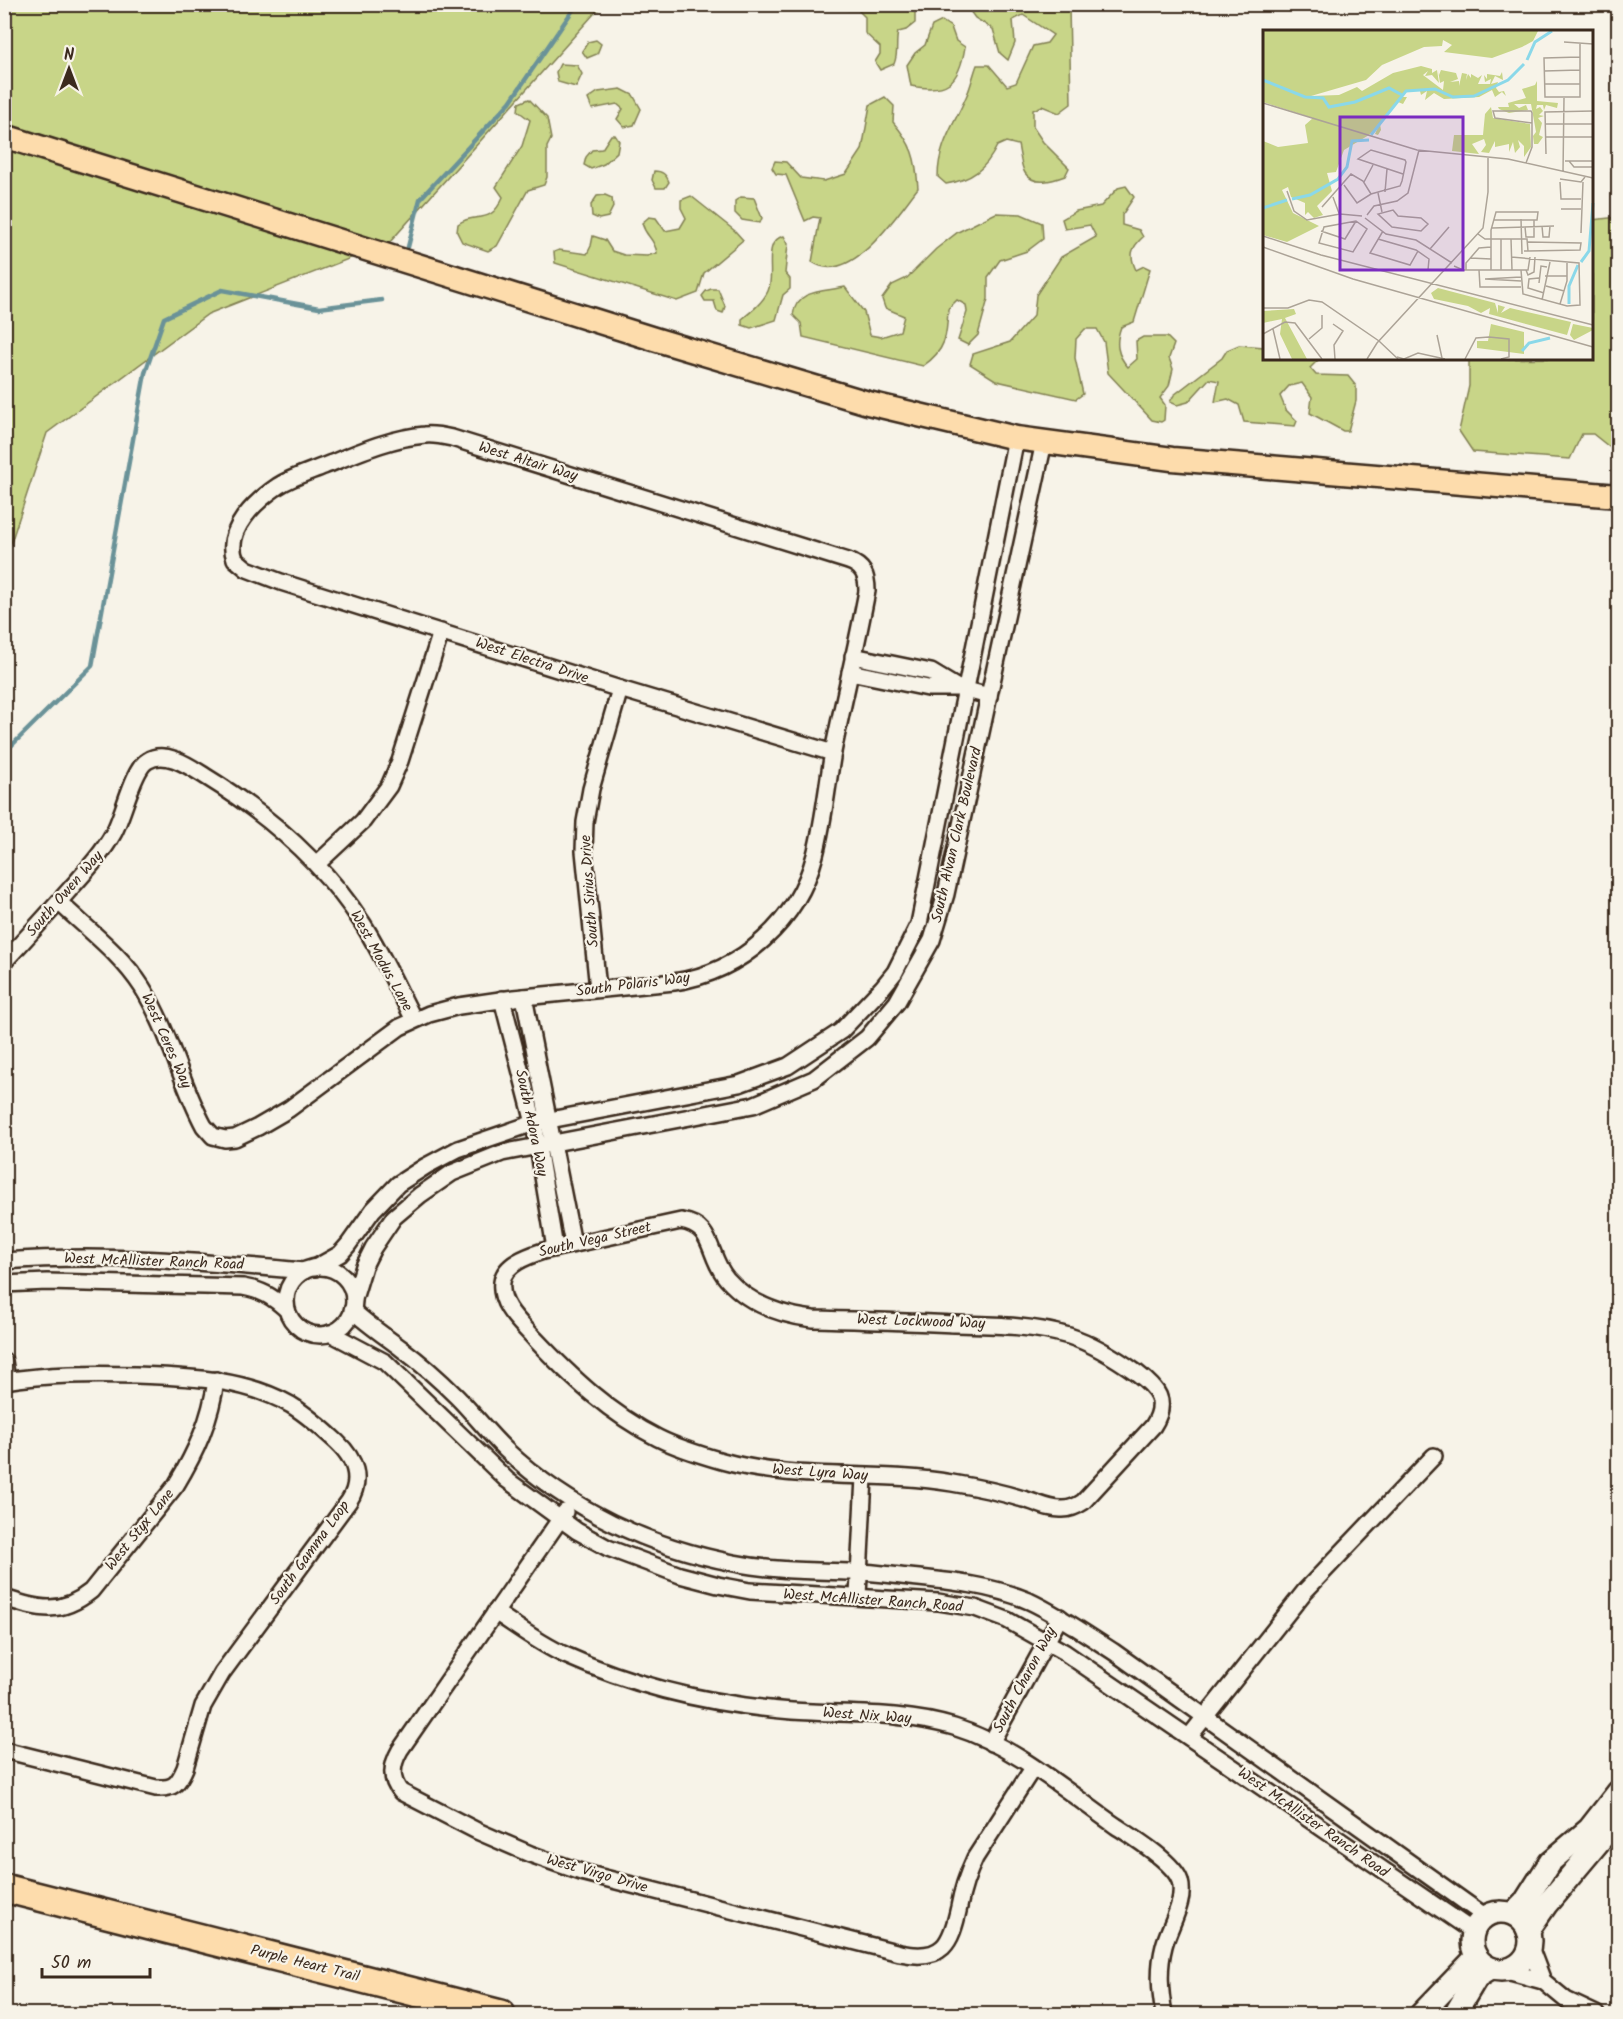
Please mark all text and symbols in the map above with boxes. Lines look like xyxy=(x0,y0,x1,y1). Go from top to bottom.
inset map xyxy=(1263,30,1593,360)
north arrow xyxy=(39,39,99,99)
text: N xyxy=(64,43,74,68)
street label: West Altair Way xyxy=(475,436,582,489)
street label: West Electra Drive xyxy=(472,631,592,691)
street label: South Alvan Clark Boulevard xyxy=(925,744,989,925)
street label: South Sirius Drive xyxy=(574,834,606,948)
street label: South Owen Way xyxy=(21,845,110,943)
street label: West Modus Lane xyxy=(343,906,419,1016)
street label: South Polaris Way xyxy=(575,966,692,1004)
street label: West Ceres Way xyxy=(134,989,198,1094)
street label: South Adora Way xyxy=(508,1067,554,1180)
street label: South Vega Street xyxy=(536,1215,654,1265)
street label: West McAllister Ranch Road xyxy=(64,1247,245,1277)
street label: West Lockwood Way xyxy=(856,1308,987,1336)
street label: West Lyra Way xyxy=(771,1458,870,1488)
street label: West Styx Lane xyxy=(99,1483,181,1576)
street label: South Gamma Loop xyxy=(264,1496,356,1610)
street label: West McAllister Ranch Road xyxy=(782,1583,964,1619)
street label: South Charon Way xyxy=(987,1622,1064,1737)
street label: West Nix Way xyxy=(822,1701,913,1731)
street label: West McAllister Ranch Road xyxy=(1232,1762,1394,1885)
street label: West Virgo Drive xyxy=(543,1848,651,1900)
street label: Purple Heart Trail xyxy=(248,1939,362,1989)
scale bar xyxy=(42,1941,150,1979)
text: 50 m xyxy=(51,1949,91,1978)

